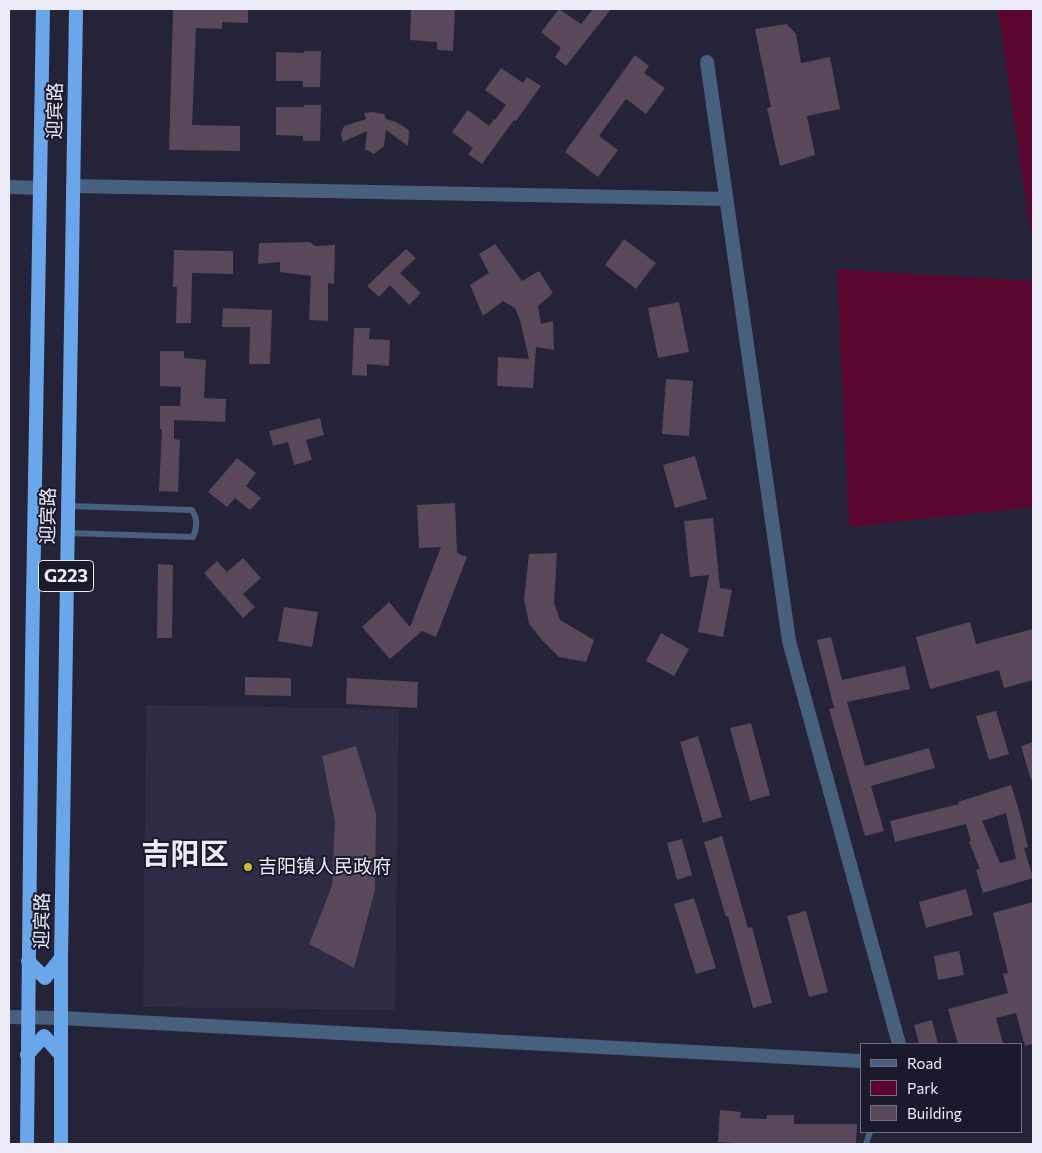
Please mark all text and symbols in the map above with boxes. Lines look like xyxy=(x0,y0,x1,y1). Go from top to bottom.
street label: 迎宾路 xyxy=(43,82,67,140)
street label: 迎宾路 xyxy=(36,487,60,545)
road number: G223 xyxy=(38,560,94,592)
district label: 吉阳区 xyxy=(142,837,228,871)
place label: 吉阳镇人民政府 xyxy=(258,856,391,878)
marker: 吉阳镇人民政府 xyxy=(242,861,254,873)
street label: 迎宾路 xyxy=(30,892,54,950)
legend xyxy=(860,1043,1022,1133)
text: Road xyxy=(907,1054,942,1072)
text: Park xyxy=(907,1079,938,1097)
text: Building xyxy=(907,1104,962,1122)

